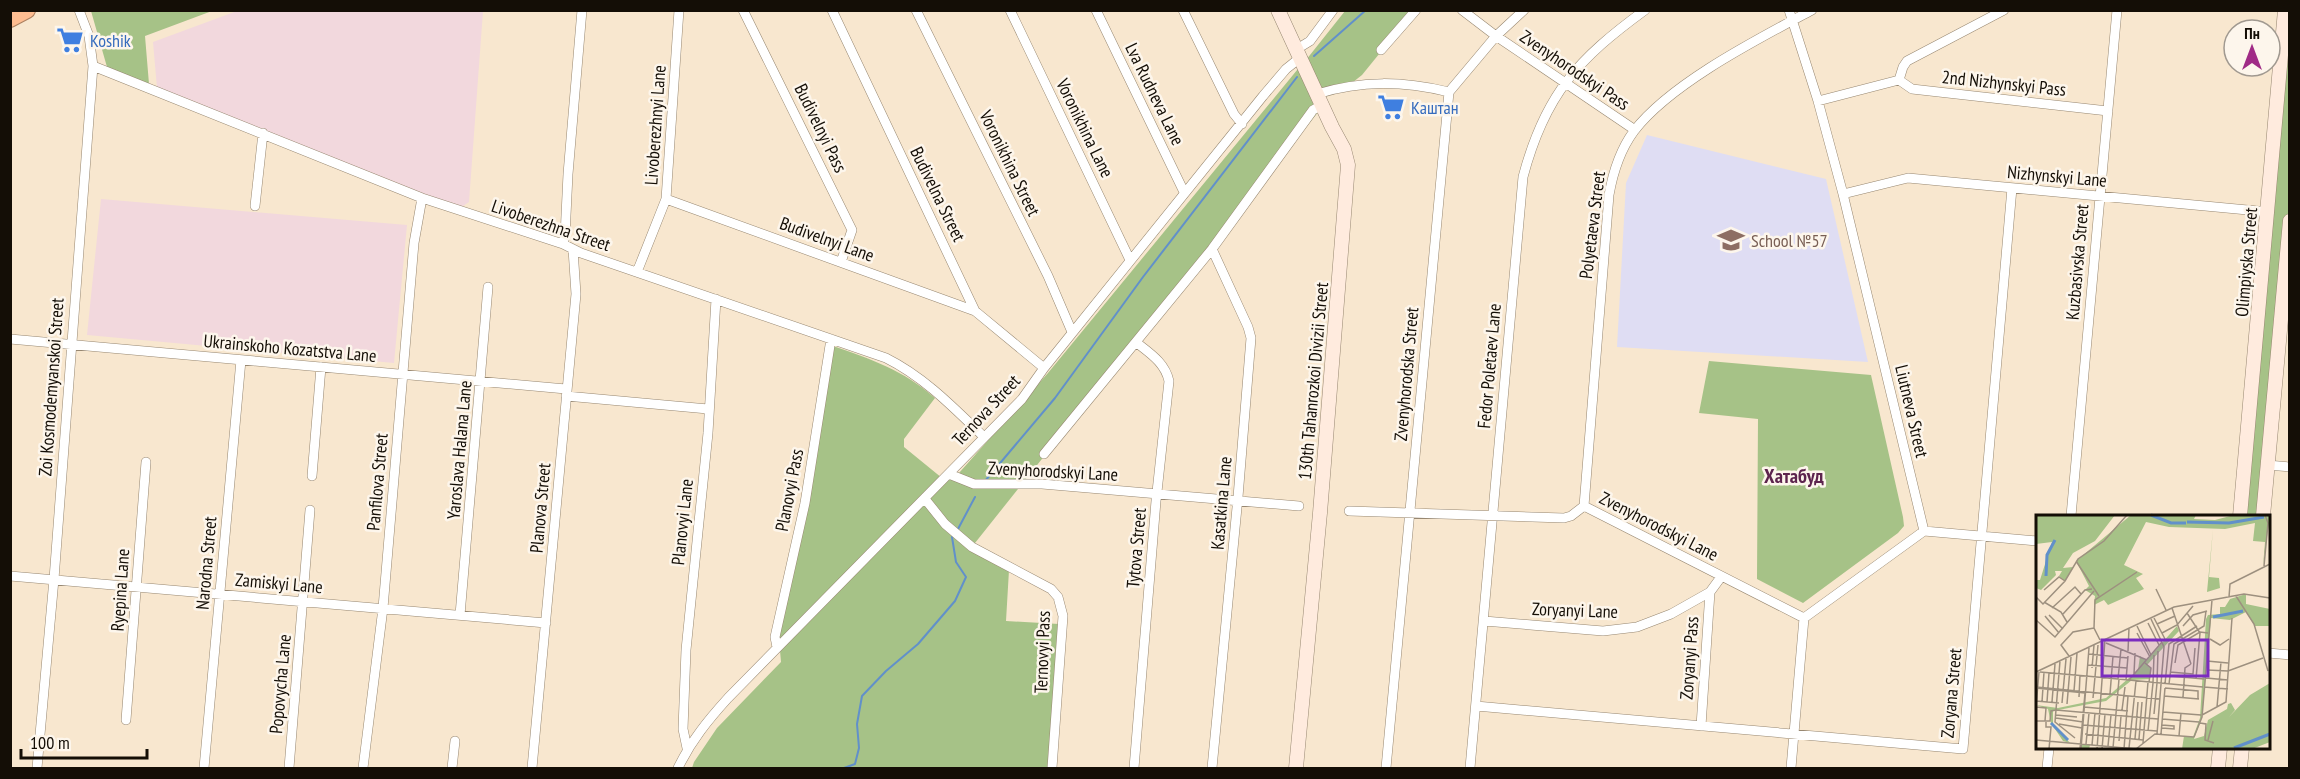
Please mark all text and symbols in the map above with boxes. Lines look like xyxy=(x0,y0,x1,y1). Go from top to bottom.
north arrow xyxy=(2222,18,2282,78)
text: Пн xyxy=(2244,23,2260,43)
supermarket icon: Koshik xyxy=(55,25,85,55)
street label: Zvenyhorodskyi Pass xyxy=(1516,25,1634,115)
place label: Koshik xyxy=(90,29,131,52)
street label: Lva Rudneva Lane xyxy=(1120,39,1190,149)
street label: Livoberezhnyi Lane xyxy=(639,64,671,186)
street label: 2nd Nizhynskyi Pass xyxy=(1941,65,2067,101)
street label: Voronikhina Lane xyxy=(1051,74,1119,181)
street label: Budivelnyi Pass xyxy=(790,80,852,176)
supermarket icon: Каштан xyxy=(1376,92,1406,122)
place label: Каштан xyxy=(1411,96,1459,119)
street label: Voronikhina Street xyxy=(974,105,1046,220)
street label: Budivelna Street xyxy=(905,143,971,245)
street label: Nizhynskyi Lane xyxy=(2006,160,2108,192)
street label: Polyetaeva Street xyxy=(1574,170,1610,280)
street label: Livoberezhna Street xyxy=(489,194,613,256)
street label: Kuzbasivska Street xyxy=(2060,203,2094,321)
street label: Olimpiyska Street xyxy=(2230,206,2262,318)
street label: Budivelnyi Lane xyxy=(777,211,877,267)
school or university icon: School №57 xyxy=(1716,225,1746,255)
place label: School №57 xyxy=(1751,229,1828,252)
street label: 130th Tahanrozkoi Divizii Street xyxy=(1293,281,1333,481)
street label: Zoi Kosmodemyanskoi Street xyxy=(33,297,69,477)
street label: Fedor Poletaev Lane xyxy=(1472,302,1506,430)
street label: Zvenyhorodska Street xyxy=(1389,306,1423,442)
street label: Ukrainskoho Kozatstva Lane xyxy=(203,329,377,367)
street label: Liutneva Street xyxy=(1890,362,1934,460)
street label: Ternova Street xyxy=(947,369,1025,451)
street label: Yaroslava Halana Lane xyxy=(441,380,477,520)
street label: Panfilova Street xyxy=(361,432,393,532)
street label: Planovyi Pass xyxy=(770,447,808,533)
street label: Kasatkina Lane xyxy=(1205,455,1237,551)
street label: Zvenyhorodskyi Lane xyxy=(987,456,1119,486)
street label: Planova Street xyxy=(525,462,555,554)
district label: Хатабуд xyxy=(1764,463,1824,489)
street label: Planovyi Lane xyxy=(666,478,698,566)
street label: Zvenyhorodskyi Lane xyxy=(1596,486,1722,566)
street label: Tytova Street xyxy=(1121,507,1151,589)
street label: Narodna Street xyxy=(190,515,222,611)
inset map xyxy=(2036,515,2270,749)
street label: Ryepina Lane xyxy=(106,548,134,632)
street label: Zamiskyi Lane xyxy=(234,568,324,598)
street label: Zoryanyi Lane xyxy=(1532,597,1618,623)
street label: Ternovyi Pass xyxy=(1029,610,1055,694)
street label: Zoryanyi Pass xyxy=(1675,616,1703,700)
street label: Popovycha Lane xyxy=(264,633,296,735)
street label: Zoryana Street xyxy=(1936,647,1966,739)
scale bar xyxy=(21,722,147,760)
text: 100 m xyxy=(30,731,70,754)

